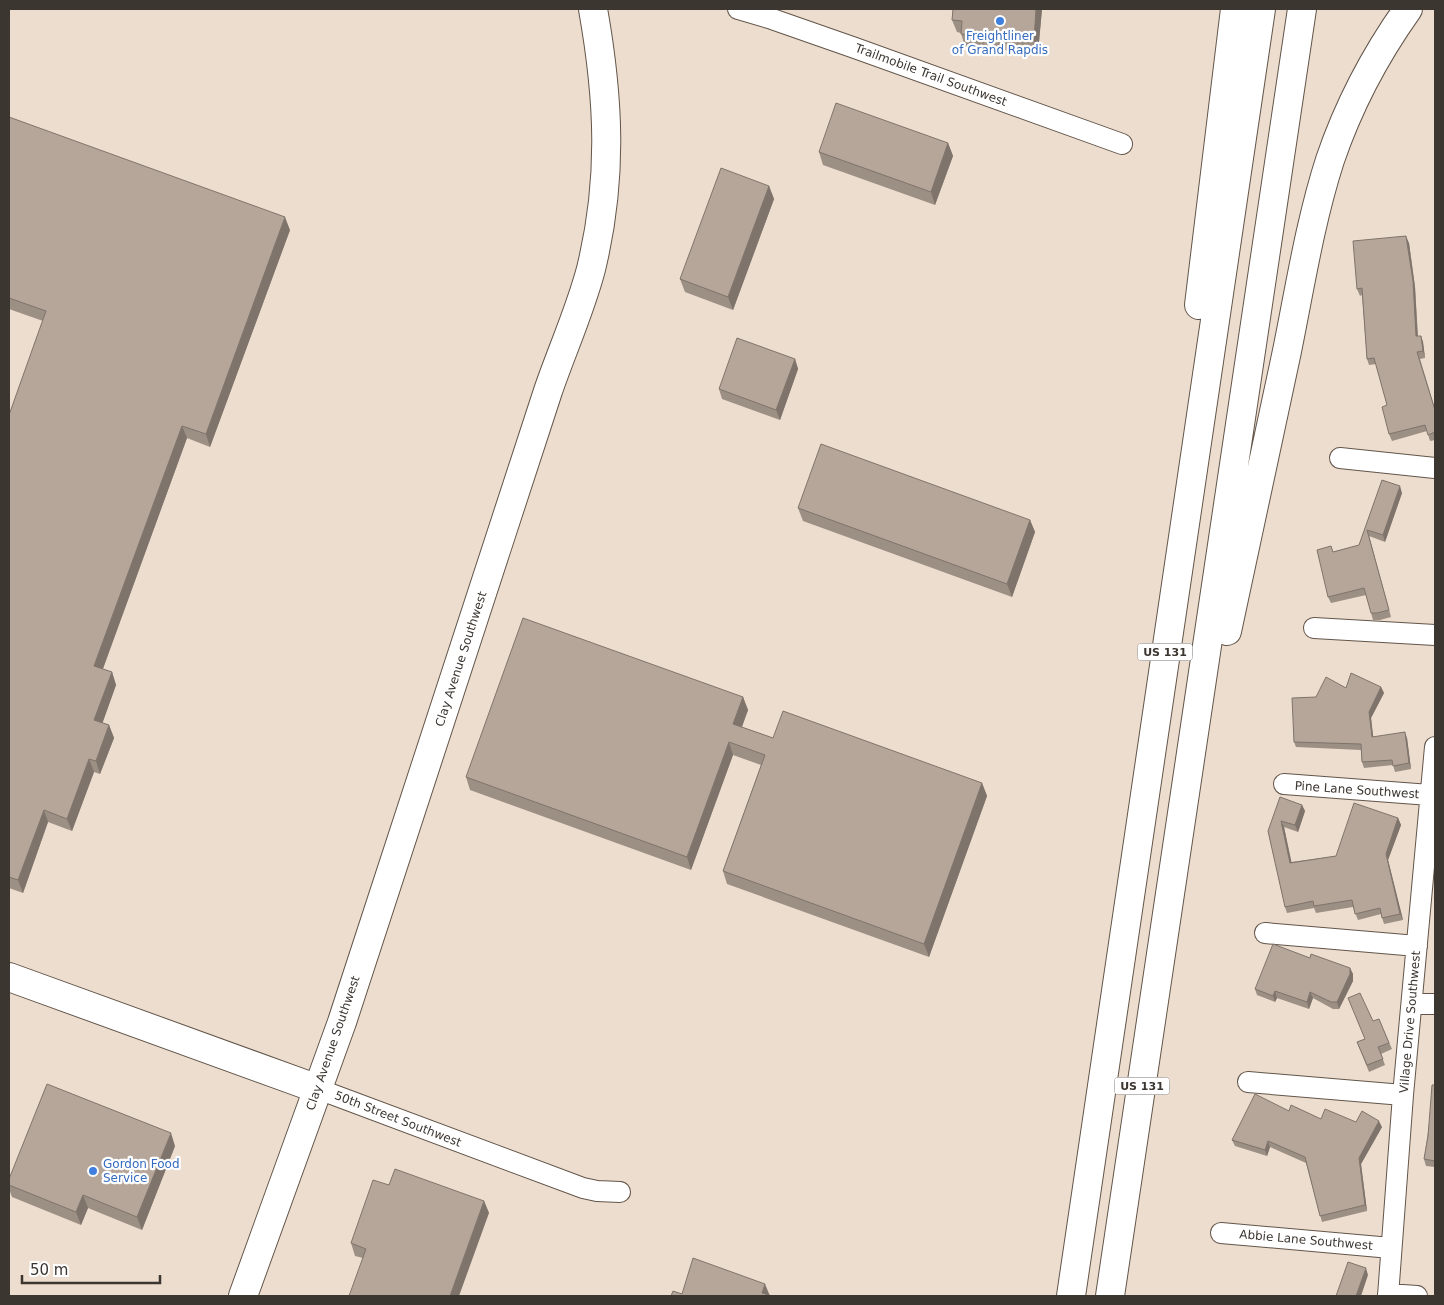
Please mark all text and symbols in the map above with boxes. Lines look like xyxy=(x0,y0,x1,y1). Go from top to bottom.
marker: Freightliner of Grand Rapdis xyxy=(994,15,1006,27)
place label: Freightliner of Grand Rapdis xyxy=(952,29,1048,57)
street label: Trailmobile Trail Southwest xyxy=(852,41,1009,109)
street label: Clay Avenue Southwest xyxy=(432,589,490,728)
road number: US 131 xyxy=(1138,644,1192,660)
street label: Pine Lane Southwest xyxy=(1294,779,1420,801)
street label: Village Drive Southwest xyxy=(1397,950,1423,1094)
street label: Clay Avenue Southwest xyxy=(303,974,363,1112)
road number: US 131 xyxy=(1114,1078,1170,1094)
street label: 50th Street Southwest xyxy=(333,1088,464,1150)
place label: Gordon Food Service xyxy=(103,1157,180,1185)
marker: Gordon Food Service xyxy=(87,1165,99,1177)
street label: Abbie Lane Southwest xyxy=(1239,1227,1374,1253)
scale bar xyxy=(22,1252,160,1284)
text: 50 m xyxy=(30,1261,68,1279)

